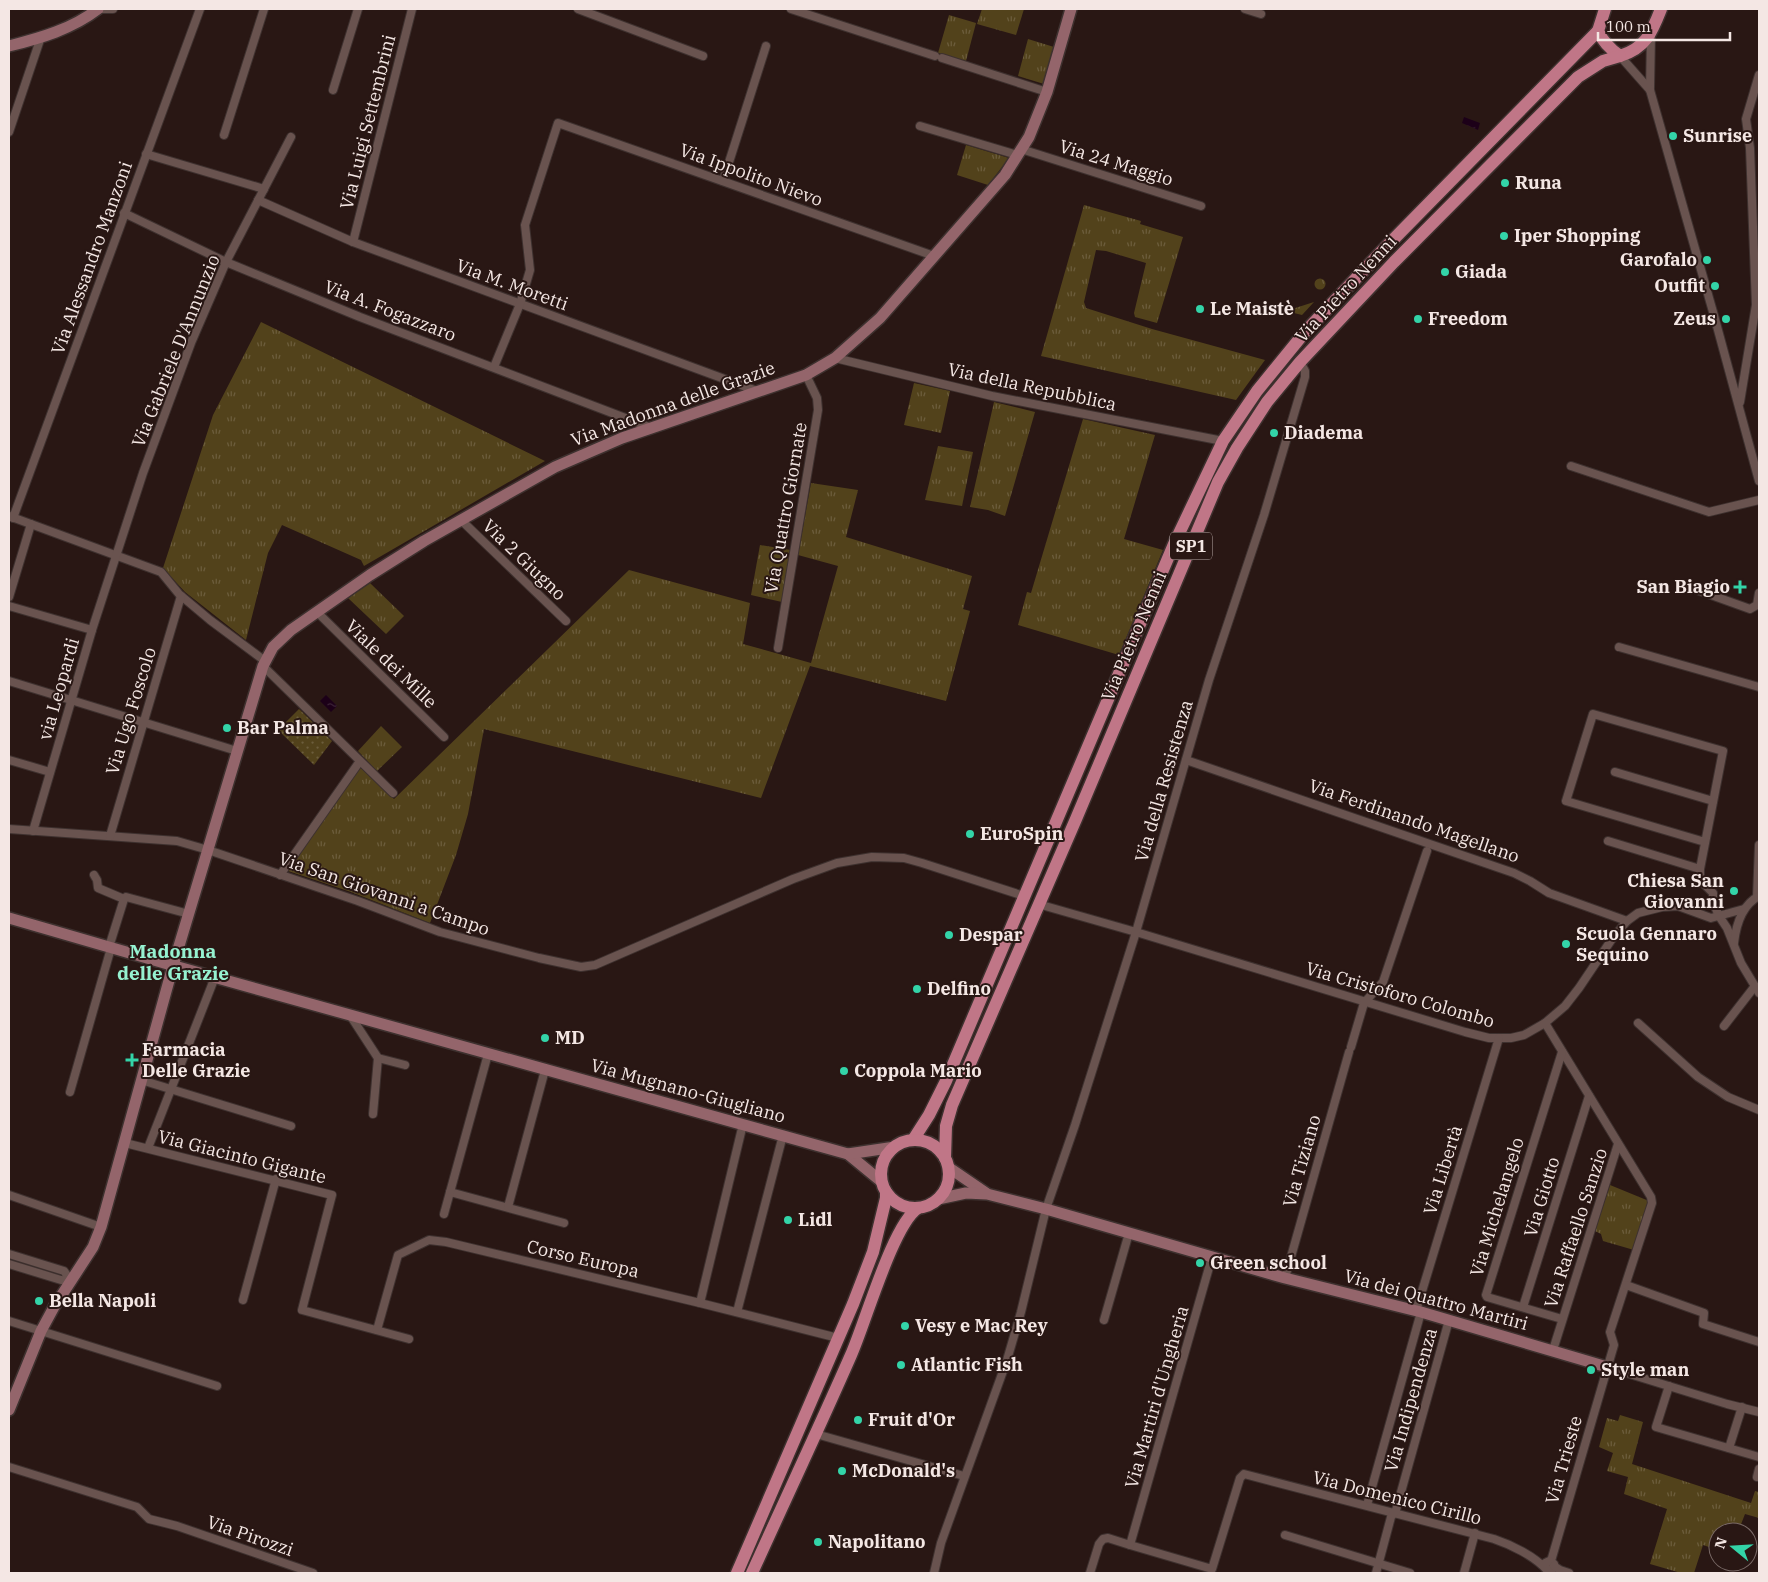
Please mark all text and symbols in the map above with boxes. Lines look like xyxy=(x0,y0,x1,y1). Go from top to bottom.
scale bar xyxy=(1598,10,1730,42)
text: 100 m xyxy=(1606,17,1651,36)
street label: Via Luigi Settembrini xyxy=(335,32,400,212)
place label: Sunrise xyxy=(1683,124,1752,147)
marker: Sunrise xyxy=(1667,130,1679,142)
street label: Via 24 Maggio xyxy=(1056,134,1176,191)
street label: Via Ippolito Nievo xyxy=(676,138,826,211)
street label: Via Alessandro Manzoni xyxy=(46,158,137,358)
place label: Runa xyxy=(1515,171,1562,194)
marker: Runa xyxy=(1499,177,1511,189)
place label: Iper Shopping xyxy=(1514,224,1641,247)
street label: Via Pietro Nenni xyxy=(1290,230,1402,347)
marker: Iper Shopping xyxy=(1498,230,1510,242)
place label: Garofalo xyxy=(1620,248,1697,271)
street label: Via Gabriele D'Annunzio xyxy=(126,251,225,450)
street label: Via M. Moretti xyxy=(453,254,572,316)
marker: Garofalo xyxy=(1701,254,1713,266)
place label: Giada xyxy=(1455,260,1507,283)
marker: Giada xyxy=(1439,266,1451,278)
place label: Outfit xyxy=(1654,274,1705,297)
street label: Via A. Fogazzaro xyxy=(321,275,459,346)
marker: Outfit xyxy=(1709,280,1721,292)
place label: Le Maistè xyxy=(1210,297,1294,320)
marker: Le Maistè xyxy=(1194,303,1206,315)
place label: Freedom xyxy=(1428,307,1508,330)
place label: Zeus xyxy=(1673,307,1716,330)
marker: Freedom xyxy=(1412,313,1424,325)
marker: Zeus xyxy=(1720,313,1732,325)
street label: Via Madonna delle Grazie xyxy=(568,356,778,451)
street label: Via della Repubblica xyxy=(946,357,1119,416)
street label: Via Quattro Giornate xyxy=(759,420,812,595)
place label: Diadema xyxy=(1284,421,1363,444)
marker: Diadema xyxy=(1268,427,1280,439)
street label: Via 2 Giugno xyxy=(478,514,571,605)
road number: SP1 xyxy=(1170,532,1212,560)
street label: Via Pietro Nenni xyxy=(1096,567,1171,704)
place label: San Biagio xyxy=(1636,575,1730,598)
marker: San Biagio xyxy=(1734,581,1746,593)
street label: Viale dei Mille xyxy=(341,614,442,713)
street label: via Leopardi xyxy=(33,635,84,743)
street label: Via Ugo Foscolo xyxy=(100,644,161,778)
street label: Via della Resistenza xyxy=(1129,697,1198,865)
place label: Bar Palma xyxy=(237,716,329,739)
marker: Bar Palma xyxy=(221,722,233,734)
street label: Via Ferdinando Magellano xyxy=(1306,774,1522,867)
place label: EuroSpin xyxy=(980,822,1063,845)
marker: EuroSpin xyxy=(964,828,976,840)
street label: Via San Giovanni a Campo xyxy=(276,847,493,941)
place label: Chiesa San Giovanni xyxy=(1627,869,1724,913)
marker: Chiesa San Giovanni xyxy=(1728,885,1740,897)
place label: Scuola Gennaro Sequino xyxy=(1576,922,1717,966)
place label: Despar xyxy=(959,923,1023,946)
marker: Despar xyxy=(943,929,955,941)
marker: Scuola Gennaro Sequino xyxy=(1560,938,1572,950)
district label: Madonna delle Grazie xyxy=(117,939,229,985)
street label: Via Cristoforo Colombo xyxy=(1303,957,1497,1032)
place label: Delfino xyxy=(927,977,991,1000)
marker: Delfino xyxy=(911,983,923,995)
place label: MD xyxy=(555,1026,585,1049)
marker: MD xyxy=(539,1032,551,1044)
place label: Farmacia Delle Grazie xyxy=(142,1038,250,1082)
street label: Via Mugnano-Giugliano xyxy=(588,1053,788,1128)
marker: Farmacia Delle Grazie xyxy=(126,1054,138,1066)
place label: Coppola Mario xyxy=(854,1059,982,1082)
marker: Coppola Mario xyxy=(838,1065,850,1077)
street label: Via Tiziano xyxy=(1277,1112,1326,1210)
street label: Via Libertà xyxy=(1418,1122,1467,1217)
street label: Via Giacinto Gigante xyxy=(156,1124,329,1189)
street label: Via Michelangelo xyxy=(1464,1134,1529,1279)
street label: Via Raffaello Sanzio xyxy=(1539,1145,1612,1311)
street label: Via Giotto xyxy=(1518,1154,1565,1240)
place label: Lidl xyxy=(798,1208,833,1231)
marker: Lidl xyxy=(782,1214,794,1226)
street label: Corso Europa xyxy=(525,1234,642,1283)
place label: Green school xyxy=(1210,1251,1327,1274)
marker: Green school xyxy=(1194,1257,1206,1269)
street label: Via dei Quattro Martiri xyxy=(1342,1264,1531,1335)
place label: Bella Napoli xyxy=(49,1289,156,1312)
marker: Bella Napoli xyxy=(33,1295,45,1307)
street label: Via Martiri d'Ungheria xyxy=(1119,1303,1194,1491)
place label: Vesy e Mac Rey xyxy=(915,1314,1048,1337)
marker: Vesy e Mac Rey xyxy=(899,1320,911,1332)
street label: Via Indipendenza xyxy=(1379,1325,1442,1475)
place label: Atlantic Fish xyxy=(911,1353,1023,1376)
place label: Style man xyxy=(1601,1358,1689,1381)
marker: Atlantic Fish xyxy=(895,1359,907,1371)
marker: Style man xyxy=(1585,1364,1597,1376)
place label: Fruit d'Or xyxy=(868,1408,955,1431)
street label: Via Trieste xyxy=(1540,1413,1587,1507)
marker: Fruit d'Or xyxy=(852,1414,864,1426)
place label: McDonald's xyxy=(852,1459,955,1482)
marker: McDonald's xyxy=(836,1465,848,1477)
street label: Via Domenico Cirillo xyxy=(1310,1465,1484,1530)
street label: Via Pirozzi xyxy=(204,1510,297,1561)
north arrow xyxy=(1708,1522,1758,1572)
place label: Napolitano xyxy=(828,1530,926,1553)
text: N xyxy=(1710,1535,1731,1551)
marker: Napolitano xyxy=(812,1536,824,1548)

